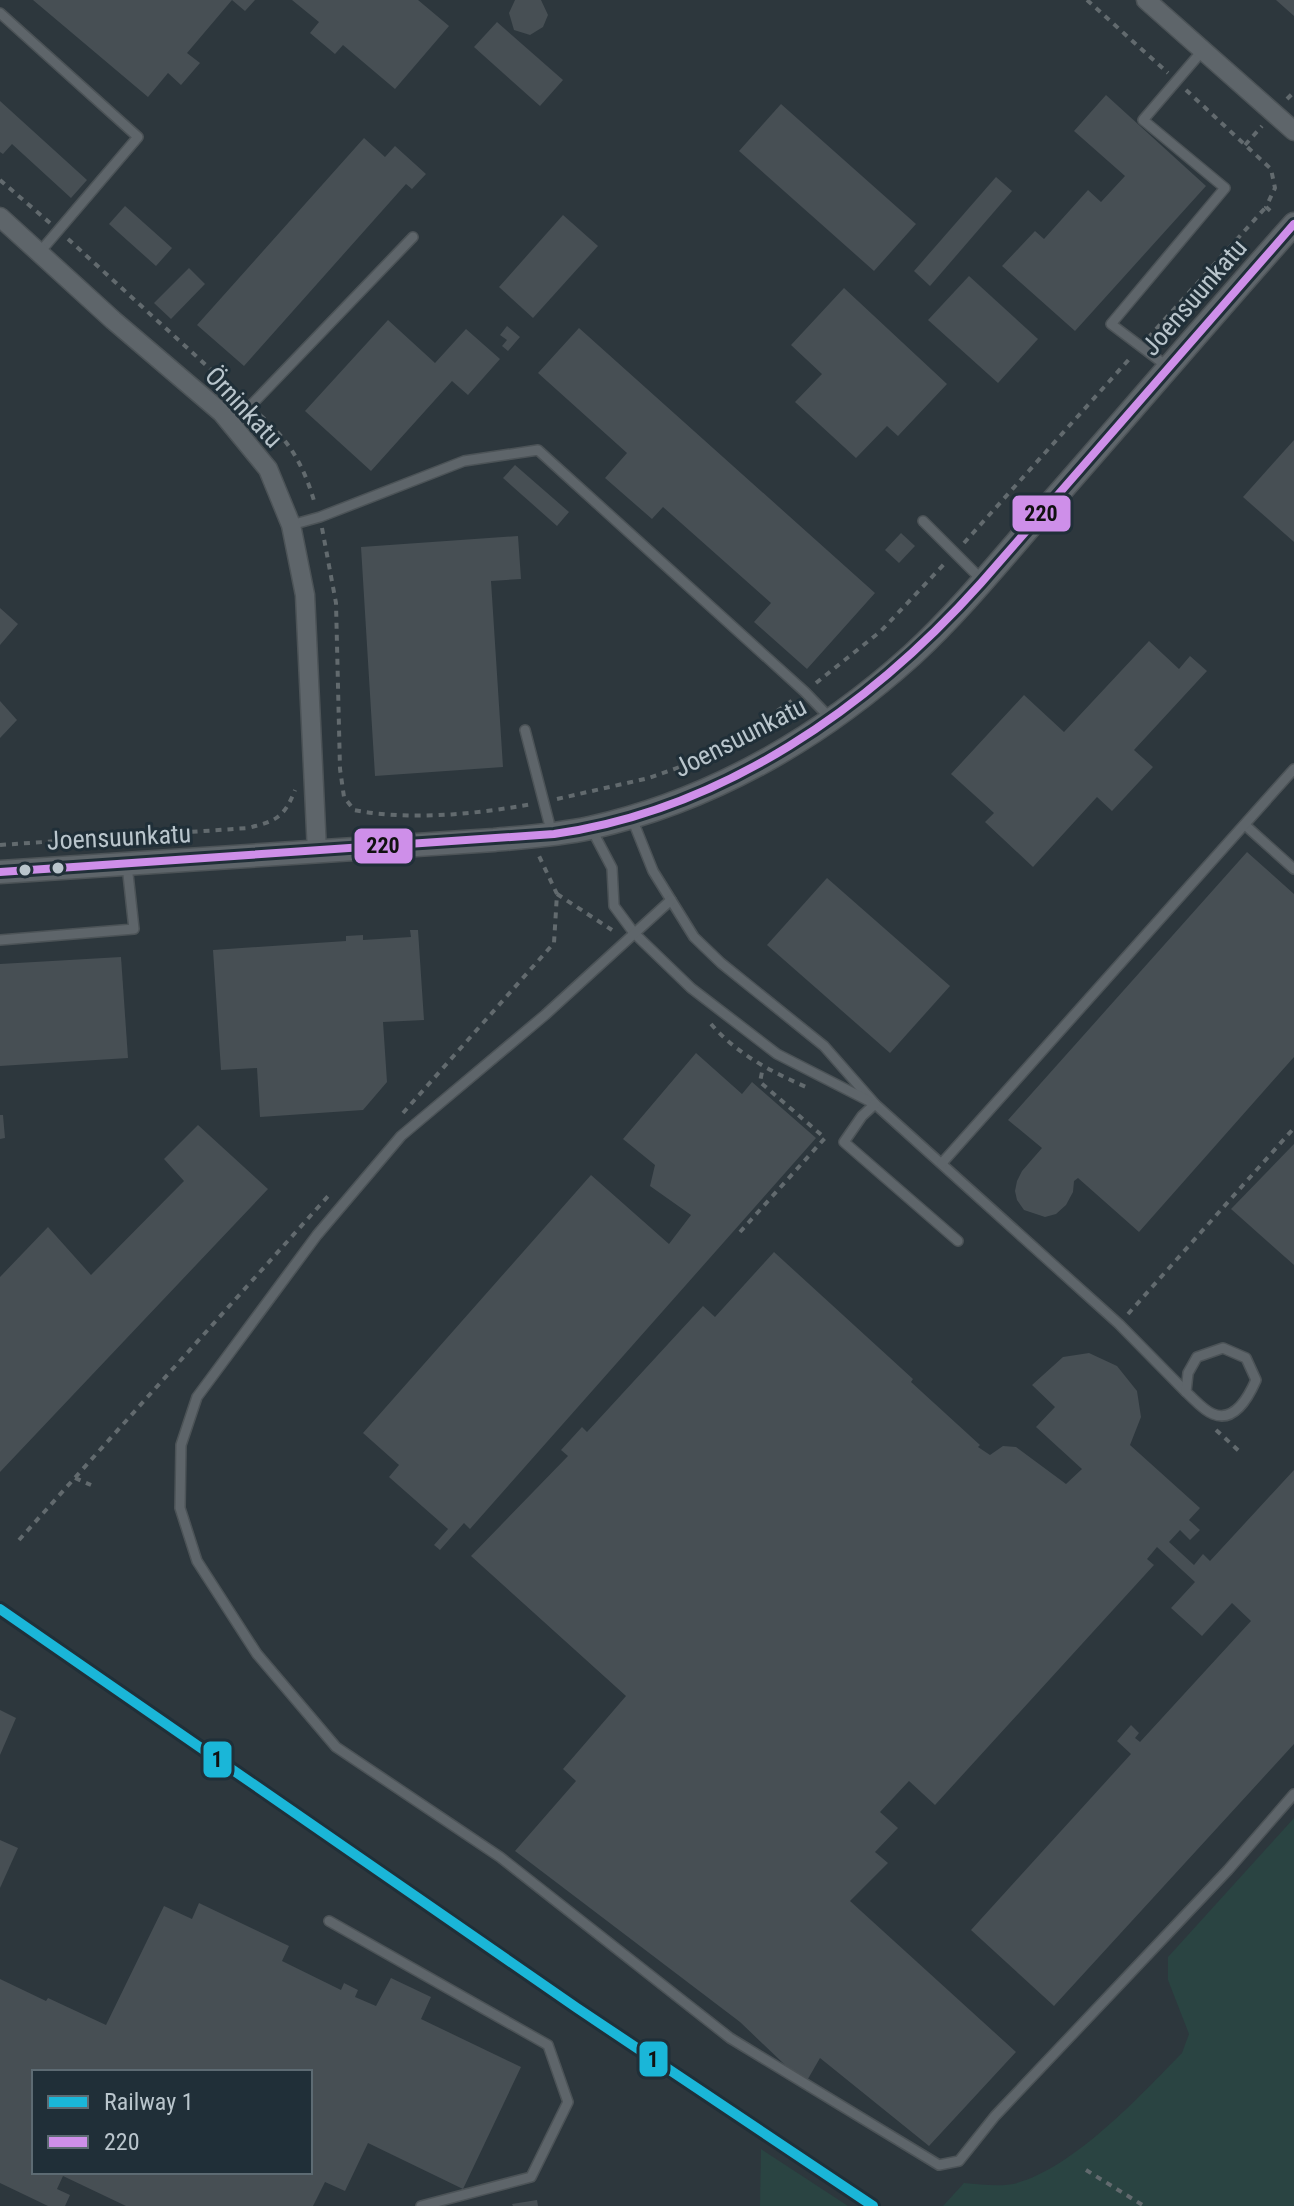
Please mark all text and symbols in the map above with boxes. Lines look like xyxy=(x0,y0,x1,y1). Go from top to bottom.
street label: Joensuunkatu xyxy=(1135,233,1253,361)
street label: Örninkatu xyxy=(199,361,289,453)
line badge: 220 xyxy=(1011,494,1072,533)
text: 220 xyxy=(1024,501,1058,526)
street label: Joensuunkatu xyxy=(669,691,811,783)
street label: Joensuunkatu xyxy=(46,818,192,856)
line badge: 220 xyxy=(353,827,414,865)
text: 220 xyxy=(366,833,400,858)
unlabelled marker xyxy=(50,860,66,876)
unlabelled marker xyxy=(17,862,33,878)
line badge: 1 xyxy=(202,1740,233,1779)
text: 1 xyxy=(211,1747,223,1772)
line badge: 1 xyxy=(638,2040,669,2078)
text: 1 xyxy=(647,2047,659,2072)
legend xyxy=(32,2070,312,2174)
text: Railway 1 xyxy=(104,2088,194,2116)
text: 220 xyxy=(104,2128,140,2156)

